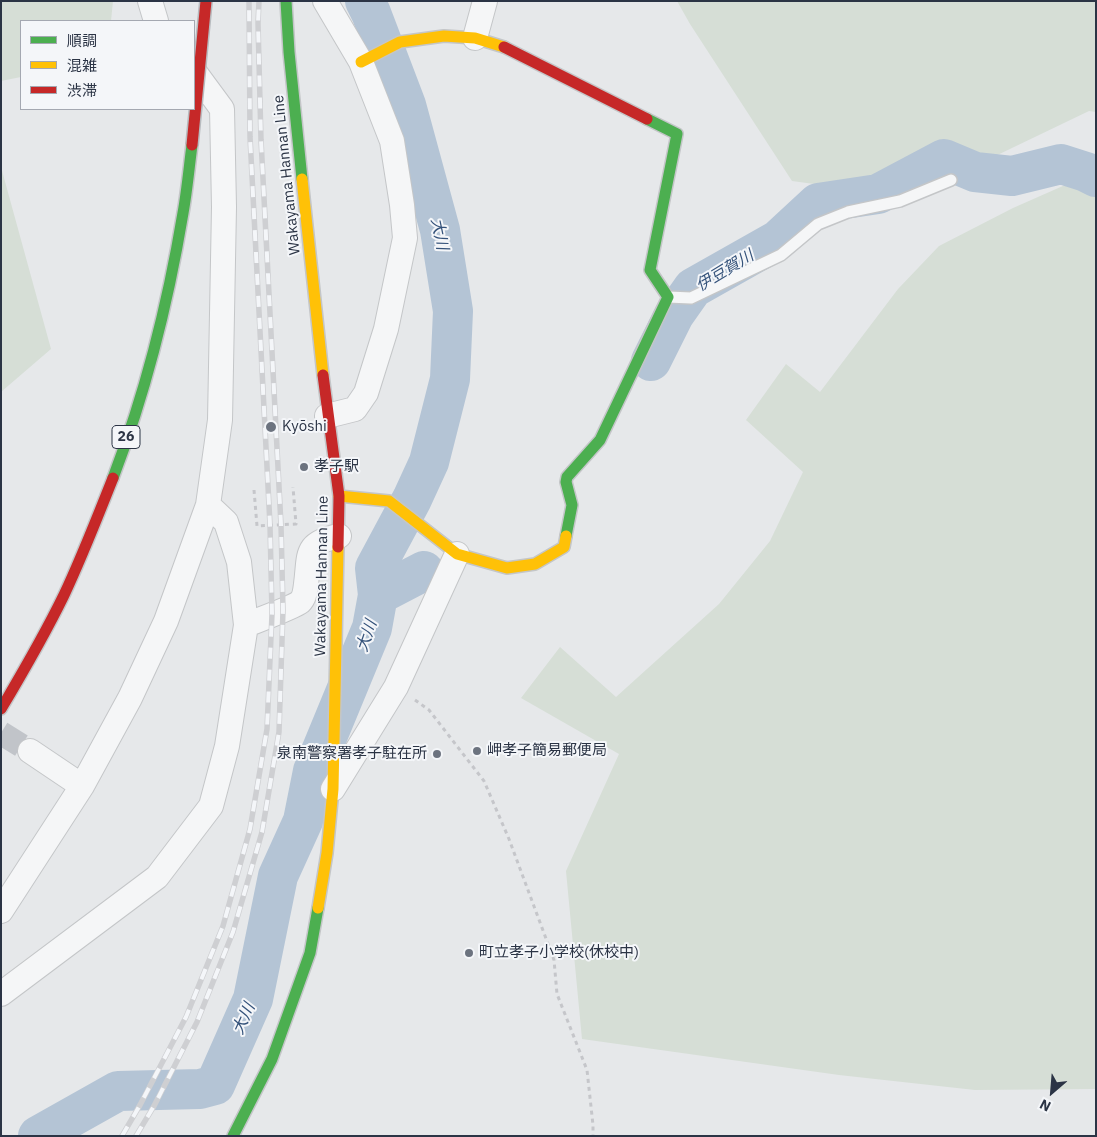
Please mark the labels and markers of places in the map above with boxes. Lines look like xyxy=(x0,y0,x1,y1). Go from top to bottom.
place label: Kyōshi xyxy=(282,418,327,436)
marker: Kyōshi xyxy=(264,420,278,434)
place label: 孝子駅 xyxy=(314,458,359,476)
marker: 孝子駅 xyxy=(298,461,310,473)
place label: 岬孝子簡易郵便局 xyxy=(487,742,607,760)
place label: 泉南警察署孝子駐在所 xyxy=(277,745,427,763)
marker: 岬孝子簡易郵便局 xyxy=(471,745,483,757)
marker: 泉南警察署孝子駐在所 xyxy=(431,748,443,760)
place label: 町立孝子小学校(休校中) xyxy=(479,944,639,962)
marker: 町立孝子小学校(休校中) xyxy=(463,947,475,959)

